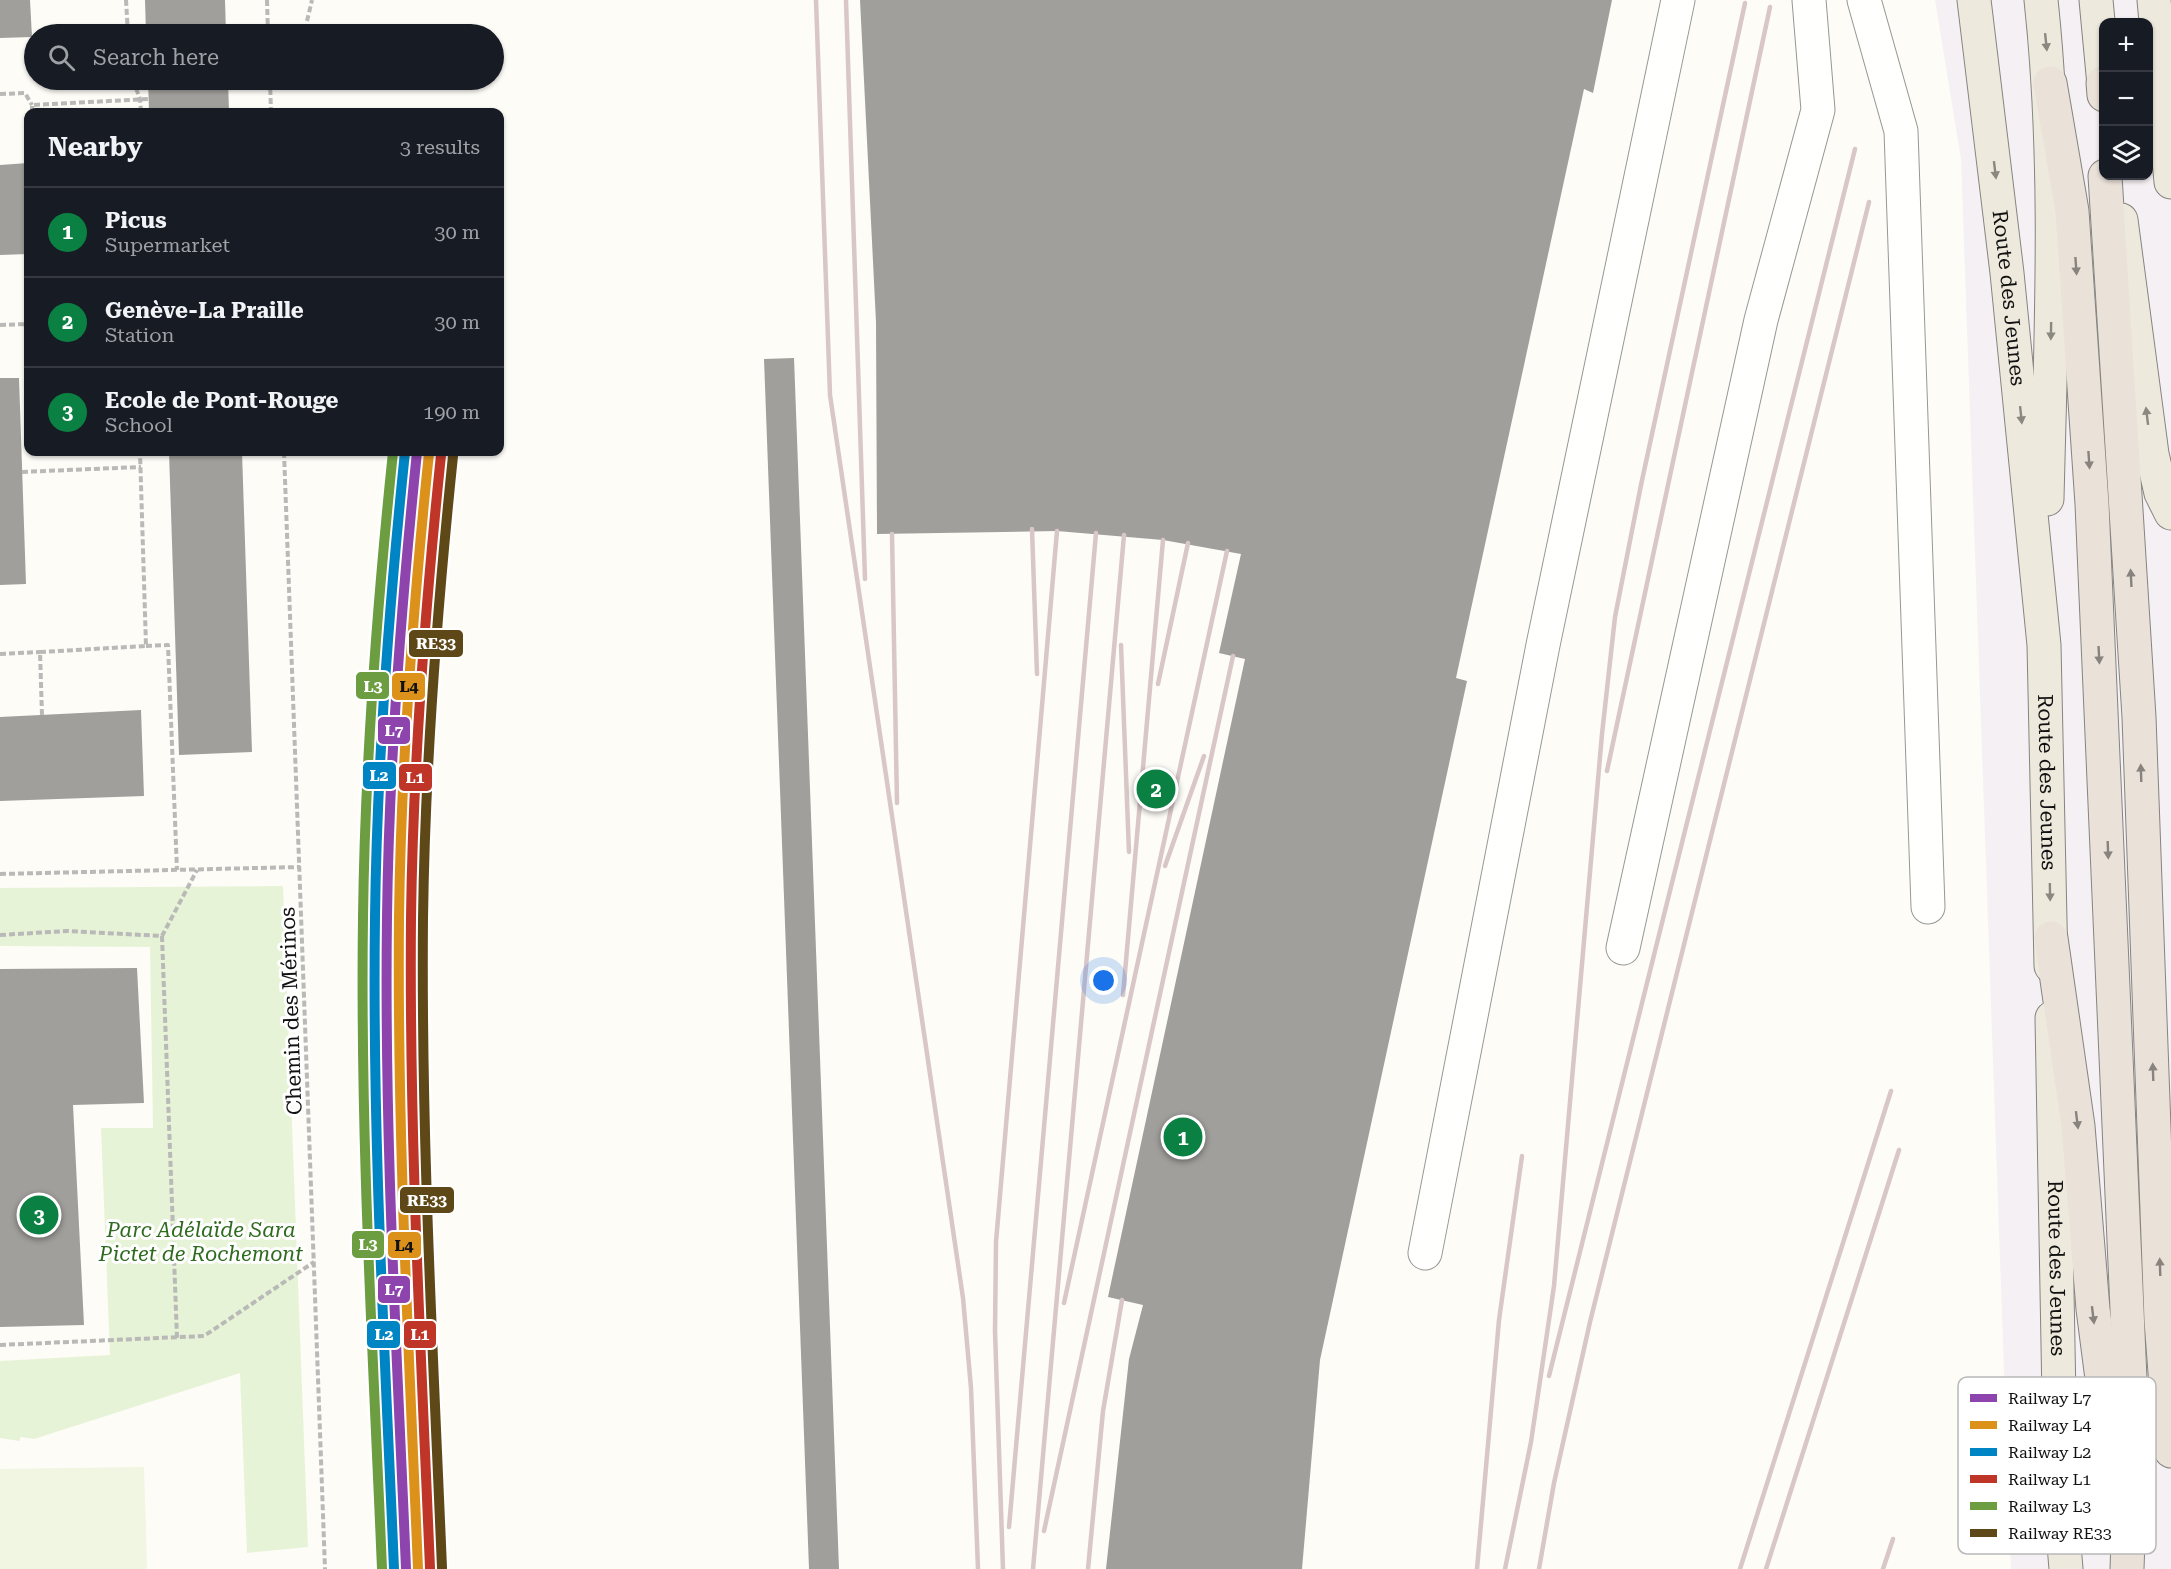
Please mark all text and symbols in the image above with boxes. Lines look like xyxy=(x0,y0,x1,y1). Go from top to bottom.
map controls xyxy=(2099,18,2153,180)
button: + xyxy=(2099,18,2153,72)
search box xyxy=(24,24,504,90)
one-way arrow xyxy=(2041,32,2050,51)
icon: search xyxy=(45,41,78,74)
text: Search here xyxy=(93,45,219,70)
button: − xyxy=(2099,72,2153,126)
button: layers xyxy=(2099,126,2153,180)
text: Nearby xyxy=(48,132,142,162)
text: 3 results xyxy=(400,135,480,159)
one-way arrow xyxy=(1990,160,2000,179)
text: Picus xyxy=(105,208,167,233)
street label: Route des Jeunes xyxy=(1988,209,2030,387)
text: 1 xyxy=(62,220,73,244)
text: 30 m xyxy=(434,220,480,244)
text: Supermarket xyxy=(105,233,230,257)
one-way arrow xyxy=(2071,256,2080,275)
text: Genève-La Praille xyxy=(105,298,304,323)
text: 2 xyxy=(62,310,73,334)
text: 30 m xyxy=(434,310,480,334)
one-way arrow xyxy=(2046,321,2056,340)
text: Station xyxy=(105,323,174,347)
text: Ecole de Pont-Rouge xyxy=(105,388,339,413)
text: 3 xyxy=(62,400,73,424)
text: 190 m xyxy=(423,400,480,424)
one-way arrow xyxy=(2016,406,2026,425)
one-way arrow xyxy=(2142,406,2152,425)
text: School xyxy=(105,413,173,437)
one-way arrow xyxy=(2084,451,2093,470)
one-way arrow xyxy=(2126,568,2135,587)
line badge: RE33 xyxy=(408,629,464,658)
text: RE33 xyxy=(416,634,456,653)
one-way arrow xyxy=(2095,646,2104,665)
line badge: L3 xyxy=(355,671,390,700)
line badge: L4 xyxy=(391,672,426,701)
text: L3 xyxy=(363,677,383,696)
text: L4 xyxy=(399,677,419,696)
street label: Route des Jeunes xyxy=(2033,694,2061,871)
line badge: L7 xyxy=(377,716,411,745)
text: L7 xyxy=(384,721,404,740)
line badge: L2 xyxy=(362,761,397,790)
line badge: L1 xyxy=(398,763,433,792)
one-way arrow xyxy=(2136,763,2146,782)
text: L2 xyxy=(369,766,389,785)
pin: 2 xyxy=(1136,766,1176,812)
text: L1 xyxy=(405,768,425,787)
one-way arrow xyxy=(2104,840,2113,859)
one-way arrow xyxy=(2045,882,2054,901)
street label: Chemin des Mérinos xyxy=(275,907,307,1115)
your location xyxy=(1089,966,1118,995)
one-way arrow xyxy=(2148,1063,2157,1082)
one-way arrow xyxy=(2073,1111,2082,1130)
pin: 1 xyxy=(1164,1114,1202,1160)
street label: Route des Jeunes xyxy=(2043,1180,2070,1356)
line badge: RE33 xyxy=(399,1186,455,1214)
text: RE33 xyxy=(407,1191,447,1210)
pin: 3 xyxy=(20,1192,58,1238)
park label: Parc Adélaïde Sara Pictet de Rochemont xyxy=(98,1218,303,1266)
line badge: L3 xyxy=(351,1230,385,1259)
line badge: L4 xyxy=(387,1231,422,1259)
text: L3 xyxy=(358,1235,378,1254)
text: L4 xyxy=(394,1236,414,1255)
one-way arrow xyxy=(2155,1258,2164,1277)
line badge: L7 xyxy=(377,1275,411,1304)
text: L7 xyxy=(384,1280,404,1299)
one-way arrow xyxy=(2089,1305,2098,1324)
line badge: L2 xyxy=(366,1320,401,1349)
line badge: L1 xyxy=(403,1320,437,1349)
text: L2 xyxy=(374,1325,394,1344)
text: L1 xyxy=(410,1325,430,1344)
legend xyxy=(1958,1377,2156,1554)
text: Railway L7 xyxy=(2008,1389,2091,1408)
text: Railway L4 xyxy=(2008,1416,2091,1435)
text: Railway L2 xyxy=(2008,1443,2091,1462)
text: Railway L1 xyxy=(2008,1470,2091,1489)
text: Railway L3 xyxy=(2008,1497,2091,1516)
text: Railway RE33 xyxy=(2008,1524,2112,1543)

